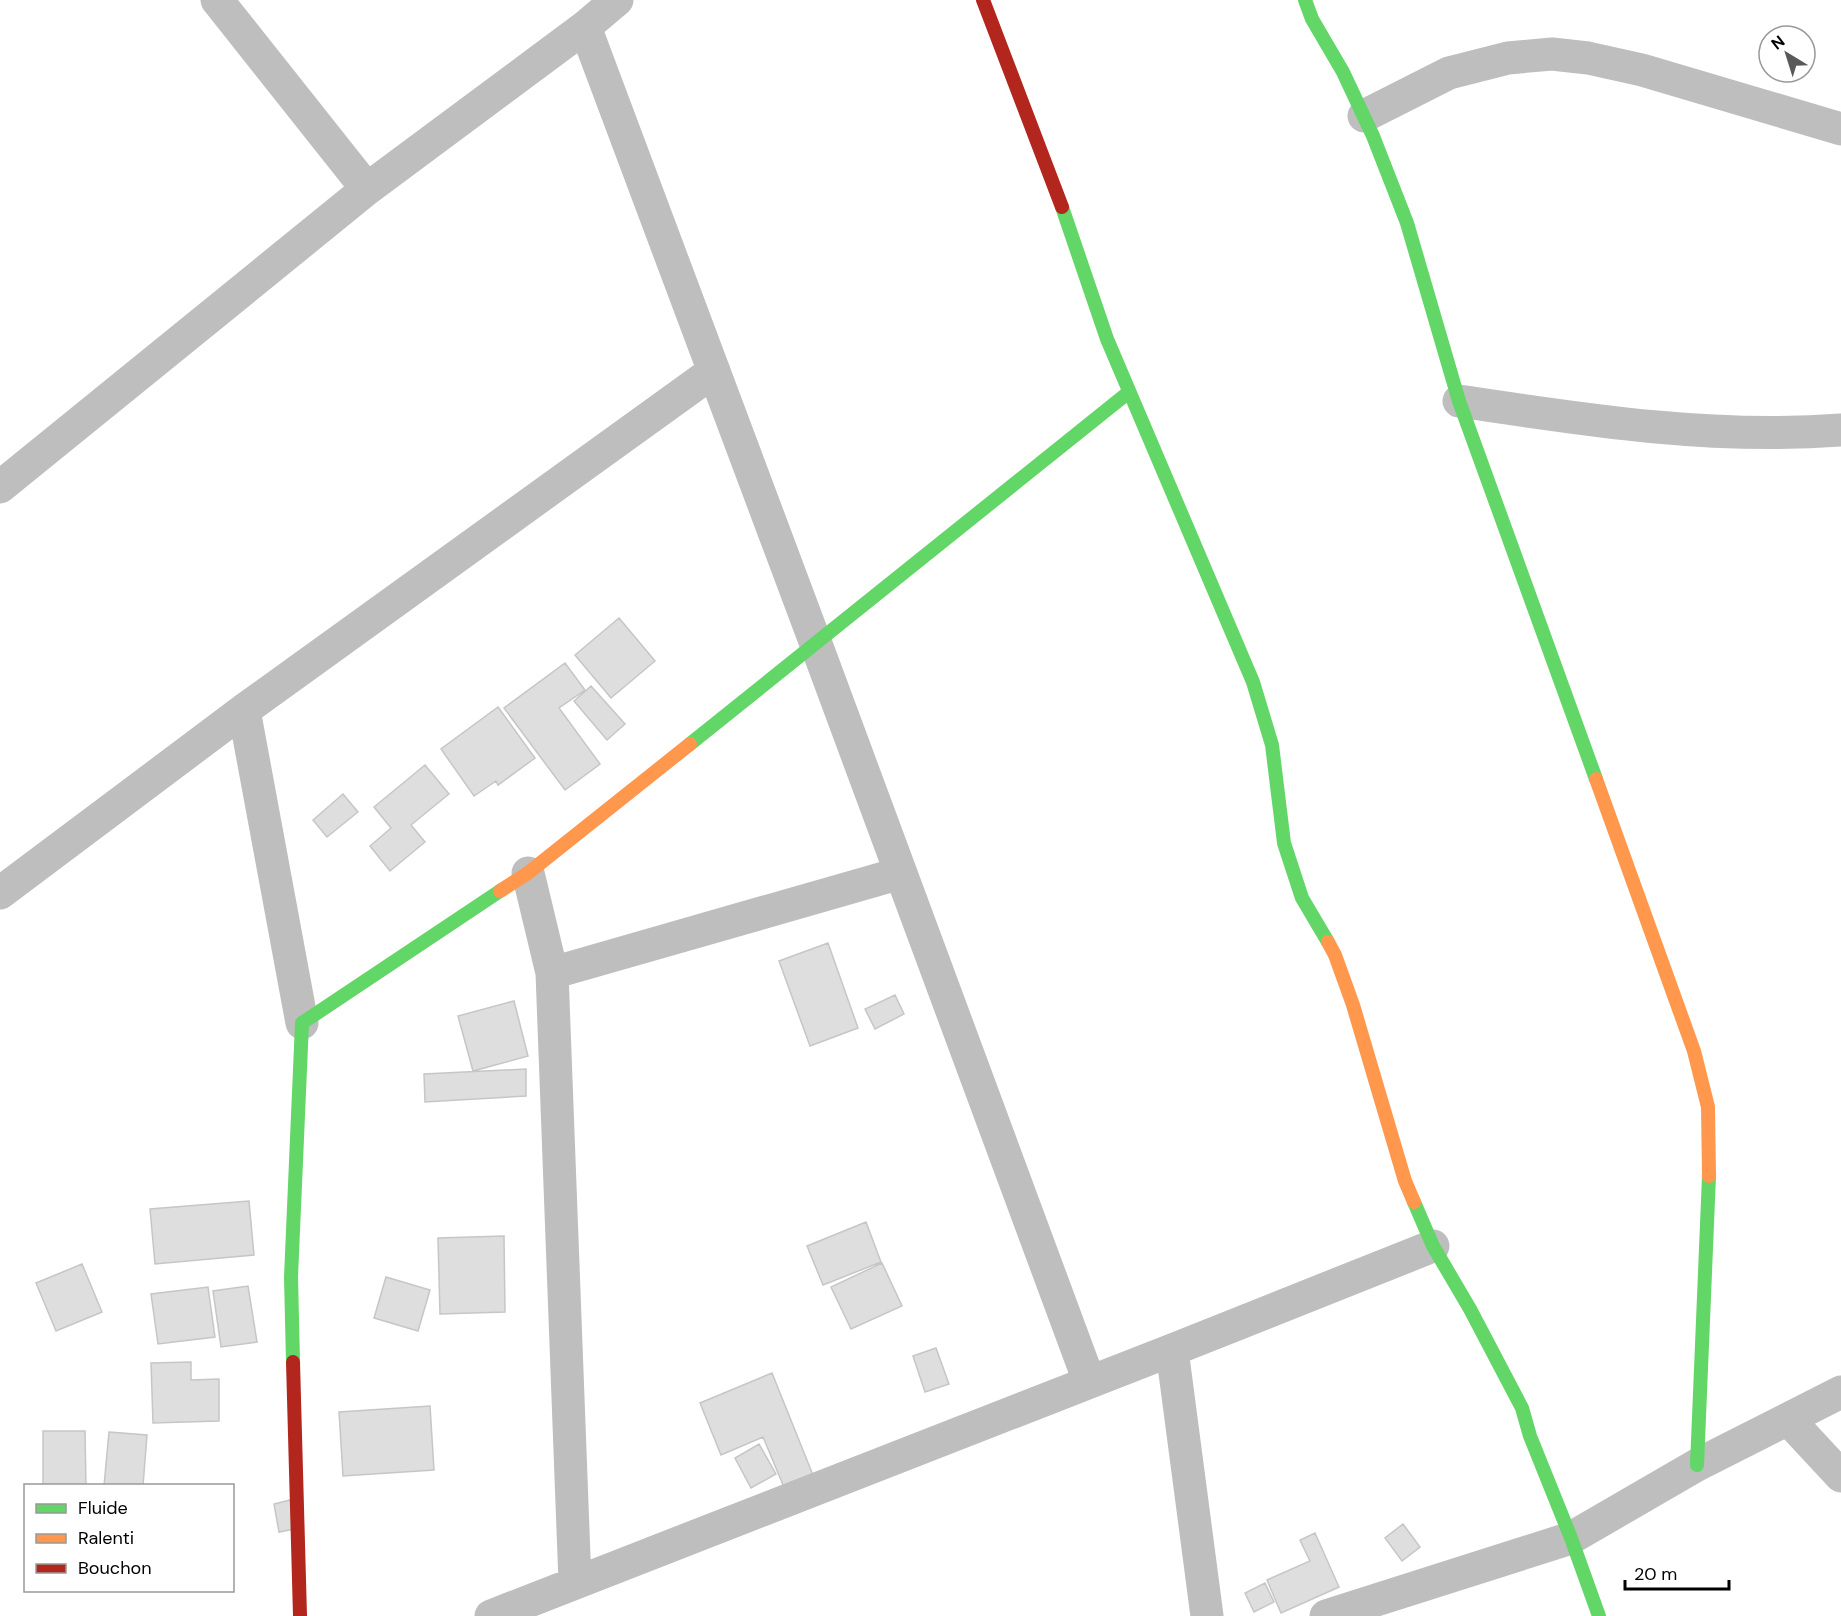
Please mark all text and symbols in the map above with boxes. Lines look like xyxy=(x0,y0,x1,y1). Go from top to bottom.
north arrow xyxy=(1757,24,1817,84)
text: N xyxy=(1767,31,1789,54)
legend xyxy=(24,1484,234,1592)
text: Fluide xyxy=(78,1496,128,1520)
text: Ralenti xyxy=(78,1526,134,1550)
scale bar xyxy=(1625,1553,1728,1591)
text: Bouchon xyxy=(78,1556,152,1580)
text: 20 m xyxy=(1634,1562,1677,1586)

